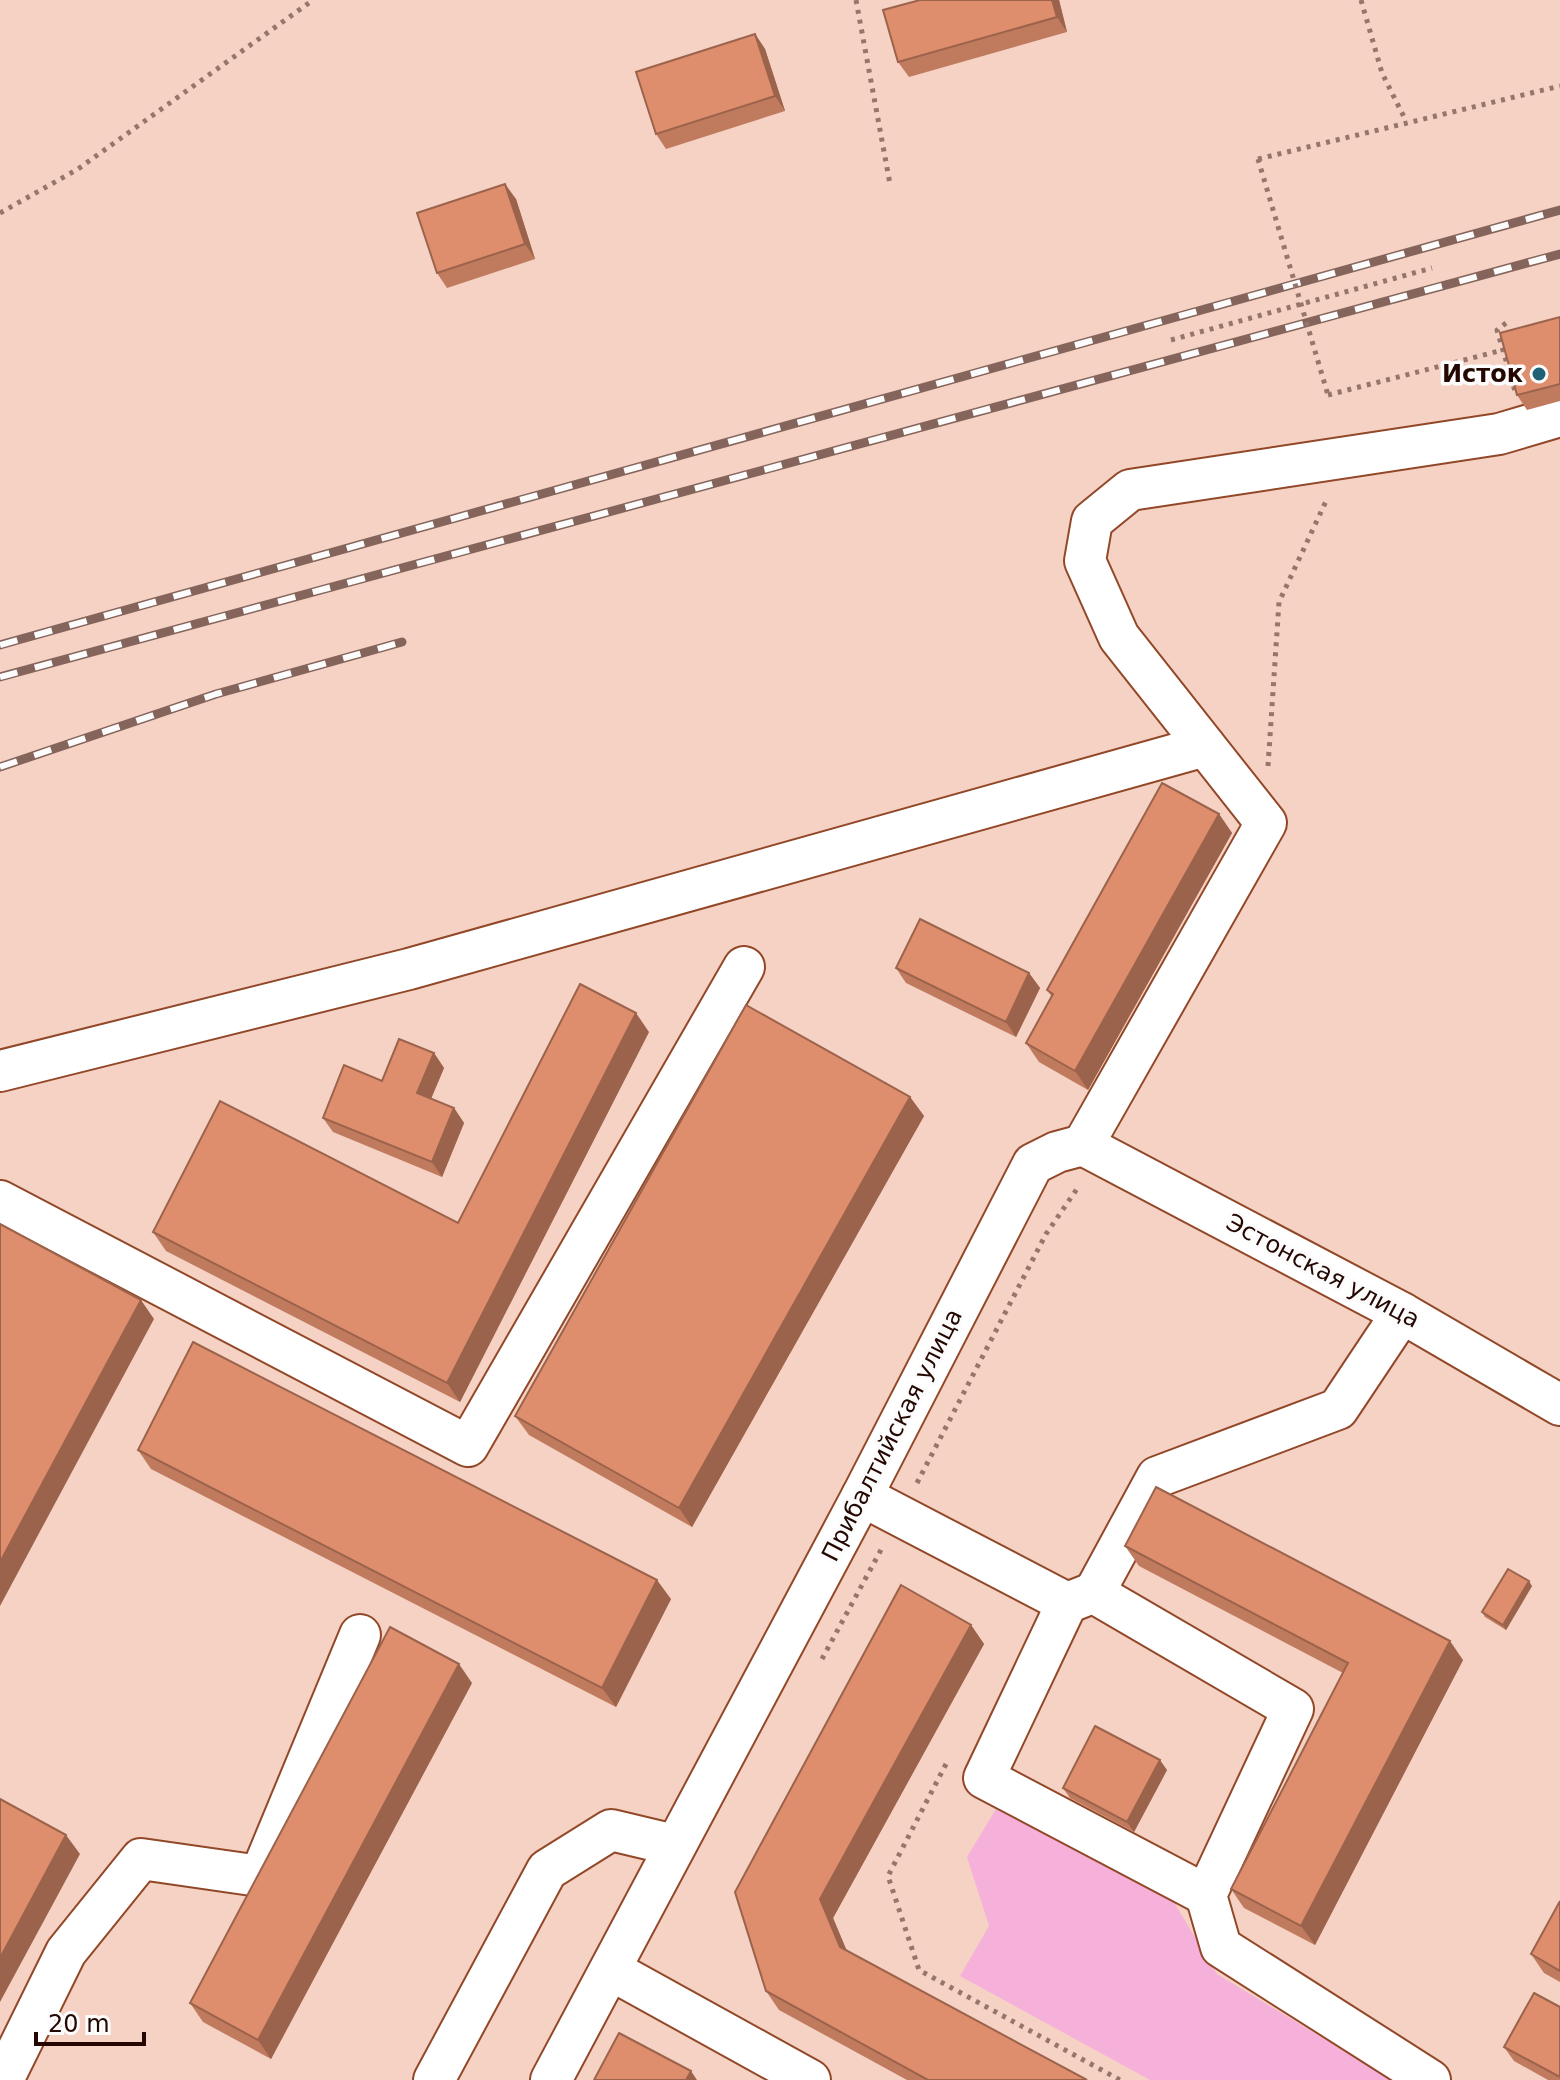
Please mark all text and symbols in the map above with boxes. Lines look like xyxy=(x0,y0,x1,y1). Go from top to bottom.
place label: Исток xyxy=(1442,360,1523,388)
marker: Исток xyxy=(1530,365,1548,383)
street label: Эстонская улица xyxy=(1222,1208,1424,1334)
street label: Прибалтийская улица xyxy=(816,1304,968,1566)
scale bar xyxy=(36,1996,144,2046)
text: 20 m xyxy=(48,2010,110,2038)

